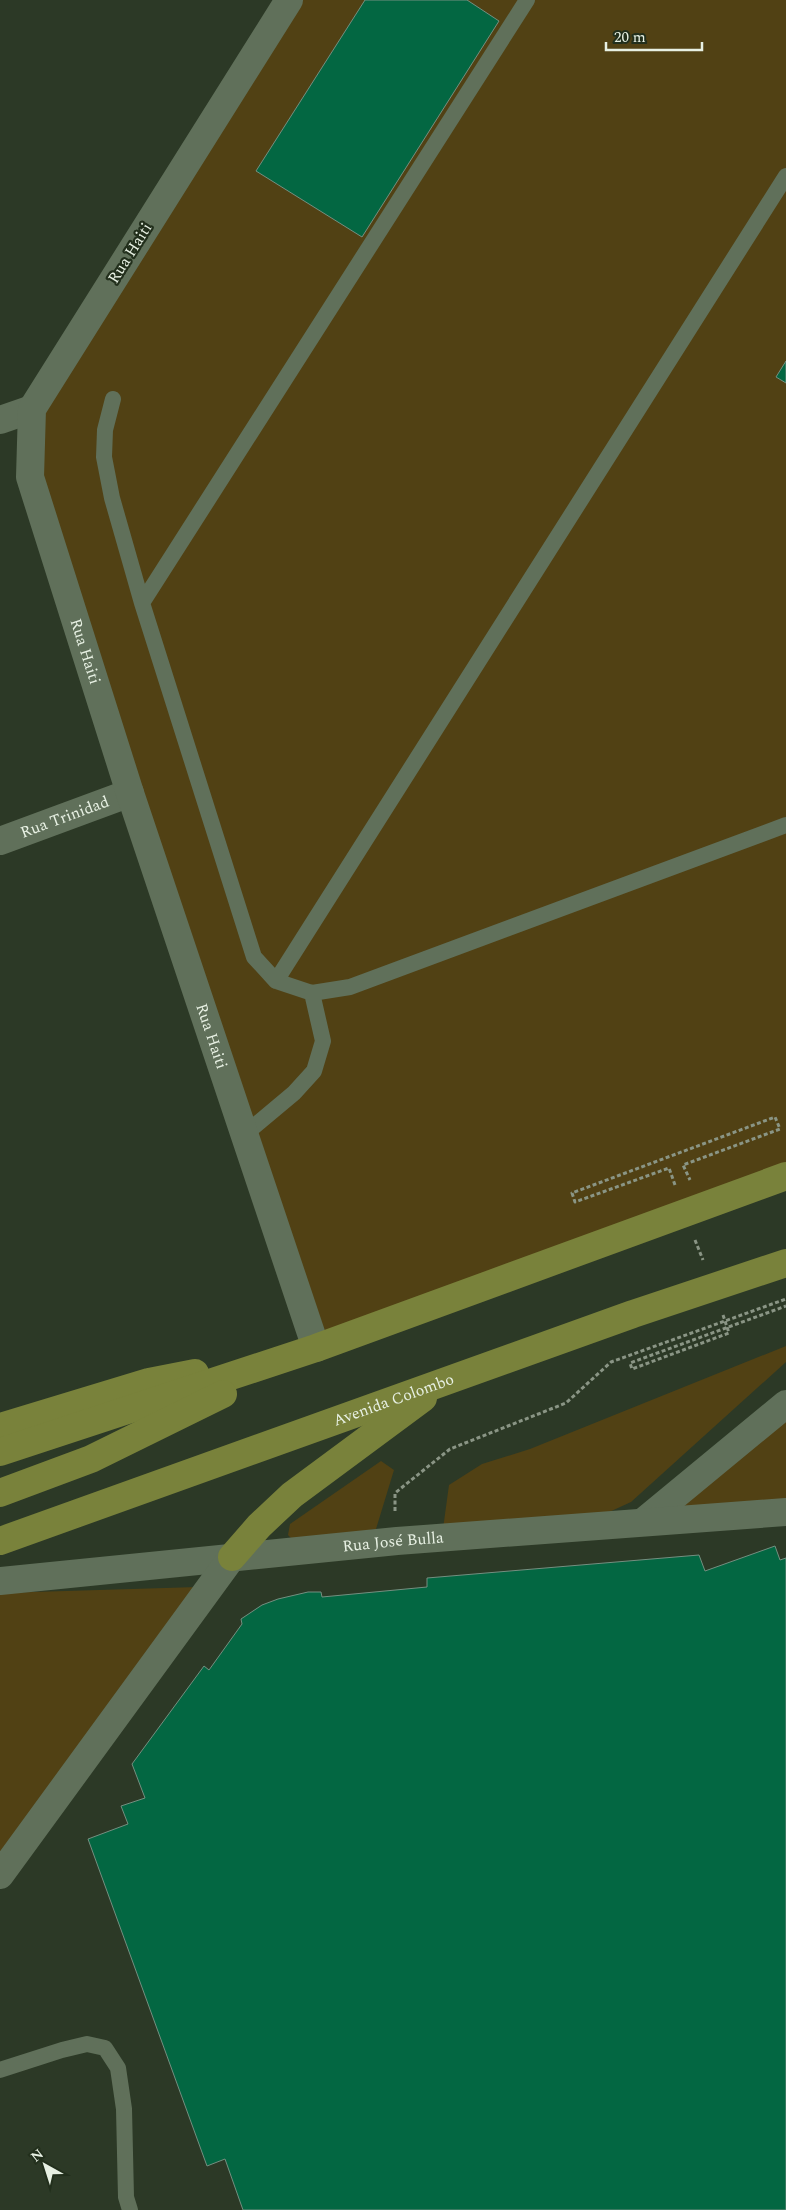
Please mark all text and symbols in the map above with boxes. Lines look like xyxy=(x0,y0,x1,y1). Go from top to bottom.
scale bar xyxy=(606,20,702,52)
text: 20 m xyxy=(614,26,646,49)
street label: Rua Haiti xyxy=(102,218,158,288)
street label: Rua Haiti xyxy=(64,615,107,687)
street label: Rua Trinidad xyxy=(17,790,113,844)
street label: Rua Haiti xyxy=(189,1000,234,1072)
street label: Avenida Colombo xyxy=(330,1367,457,1433)
street label: Rua José Bulla xyxy=(341,1526,445,1558)
north arrow xyxy=(20,2140,70,2190)
text: N xyxy=(26,2144,48,2167)

